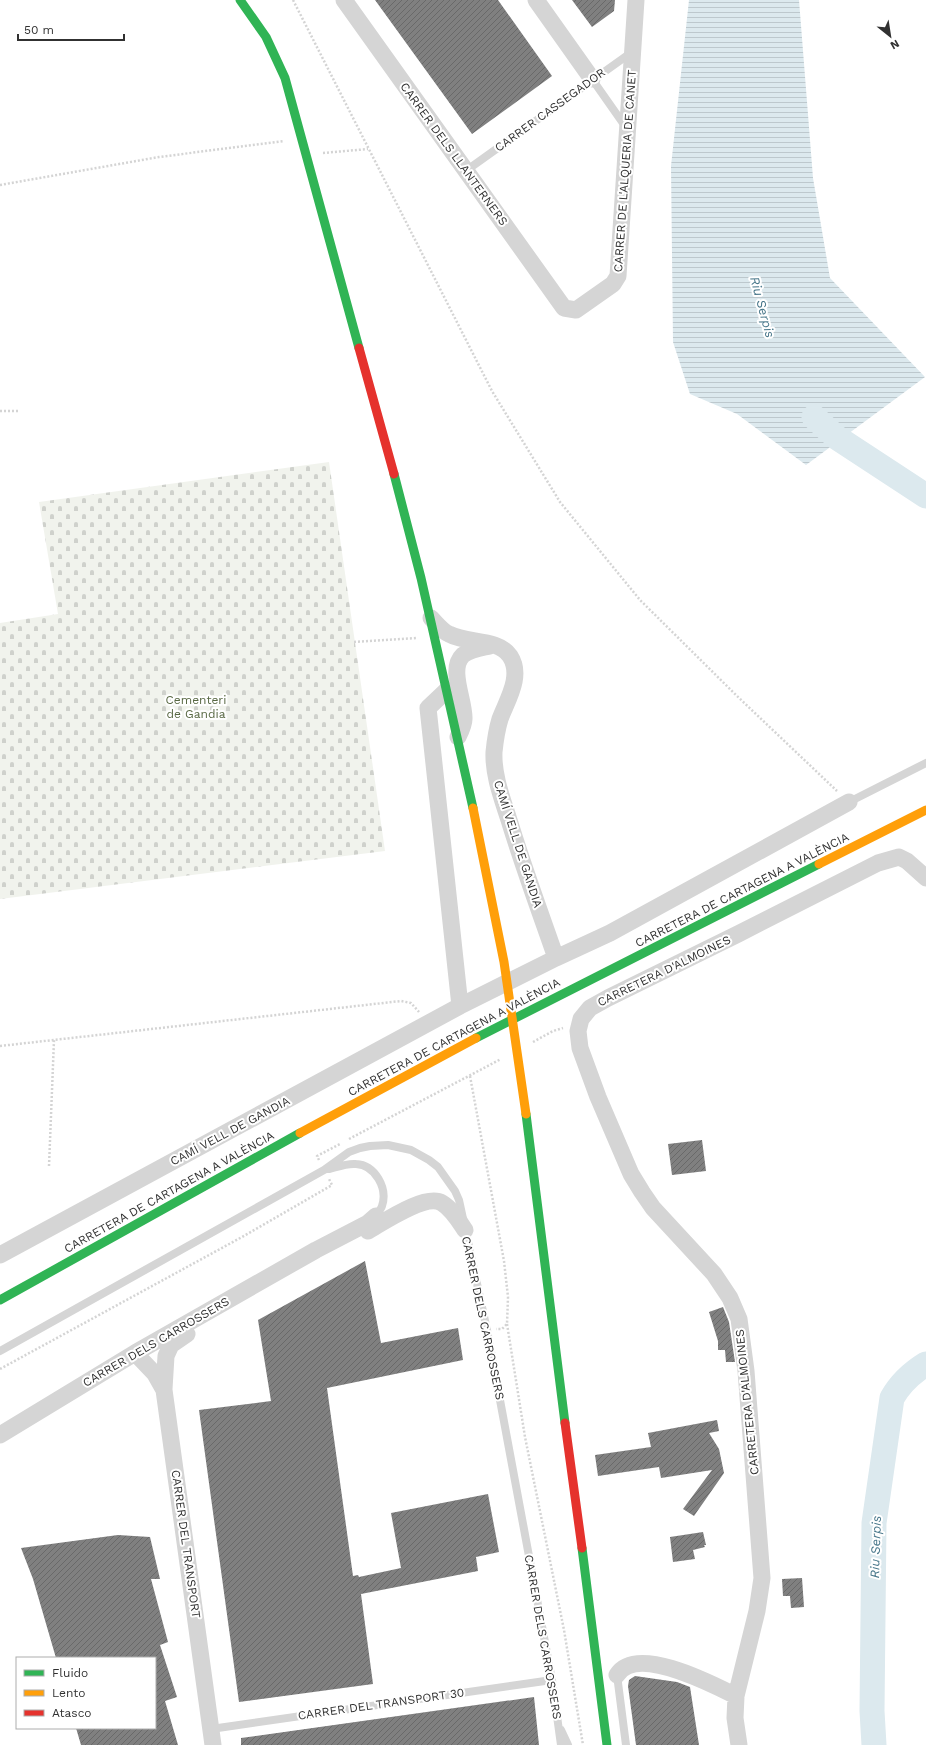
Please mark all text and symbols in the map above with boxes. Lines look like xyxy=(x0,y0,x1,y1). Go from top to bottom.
scale bar xyxy=(18,16,124,42)
north arrow xyxy=(870,16,910,56)
text: 50 m xyxy=(24,23,54,37)
text: N xyxy=(888,37,902,52)
street label: CARRER CASSEGADOR xyxy=(492,65,608,155)
street label: CARRER DE L'ALQUERIA DE CANET xyxy=(611,69,639,273)
street label: CARRER DELS LLANTERNERS xyxy=(397,80,511,228)
water label: Riu Serpis xyxy=(747,275,778,340)
park label: Cementeri de Gandia xyxy=(166,693,226,721)
street label: CAMÍ VELL DE GANDIA xyxy=(491,779,545,910)
street label: CARRETERA DE CARTAGENA A VALÈNCIA xyxy=(633,830,851,950)
street label: CARRETERA D'ALMOINES xyxy=(595,933,733,1009)
street label: CARRETERA DE CARTAGENA A VALÈNCIA xyxy=(346,975,562,1099)
street label: CAMÍ VELL DE GANDIA xyxy=(168,1094,292,1168)
street label: CARRETERA DE CARTAGENA A VALÈNCIA xyxy=(62,1128,277,1256)
street label: CARRER DELS CARROSSERS xyxy=(459,1235,507,1401)
street label: CARRER DELS CARROSSERS xyxy=(80,1294,232,1390)
street label: CARRETERA D'ALMOINES xyxy=(732,1328,762,1476)
street label: CARRER DEL TRANSPORT xyxy=(169,1469,203,1619)
water label: Riu Serpis xyxy=(867,1515,884,1579)
street label: CARRER DELS CARROSSERS xyxy=(522,1554,564,1720)
legend xyxy=(16,1657,156,1729)
text: Fluido xyxy=(52,1666,88,1680)
street label: CARRER DEL TRANSPORT 30 xyxy=(297,1685,465,1723)
text: Lento xyxy=(52,1686,86,1700)
text: Atasco xyxy=(52,1706,92,1720)

